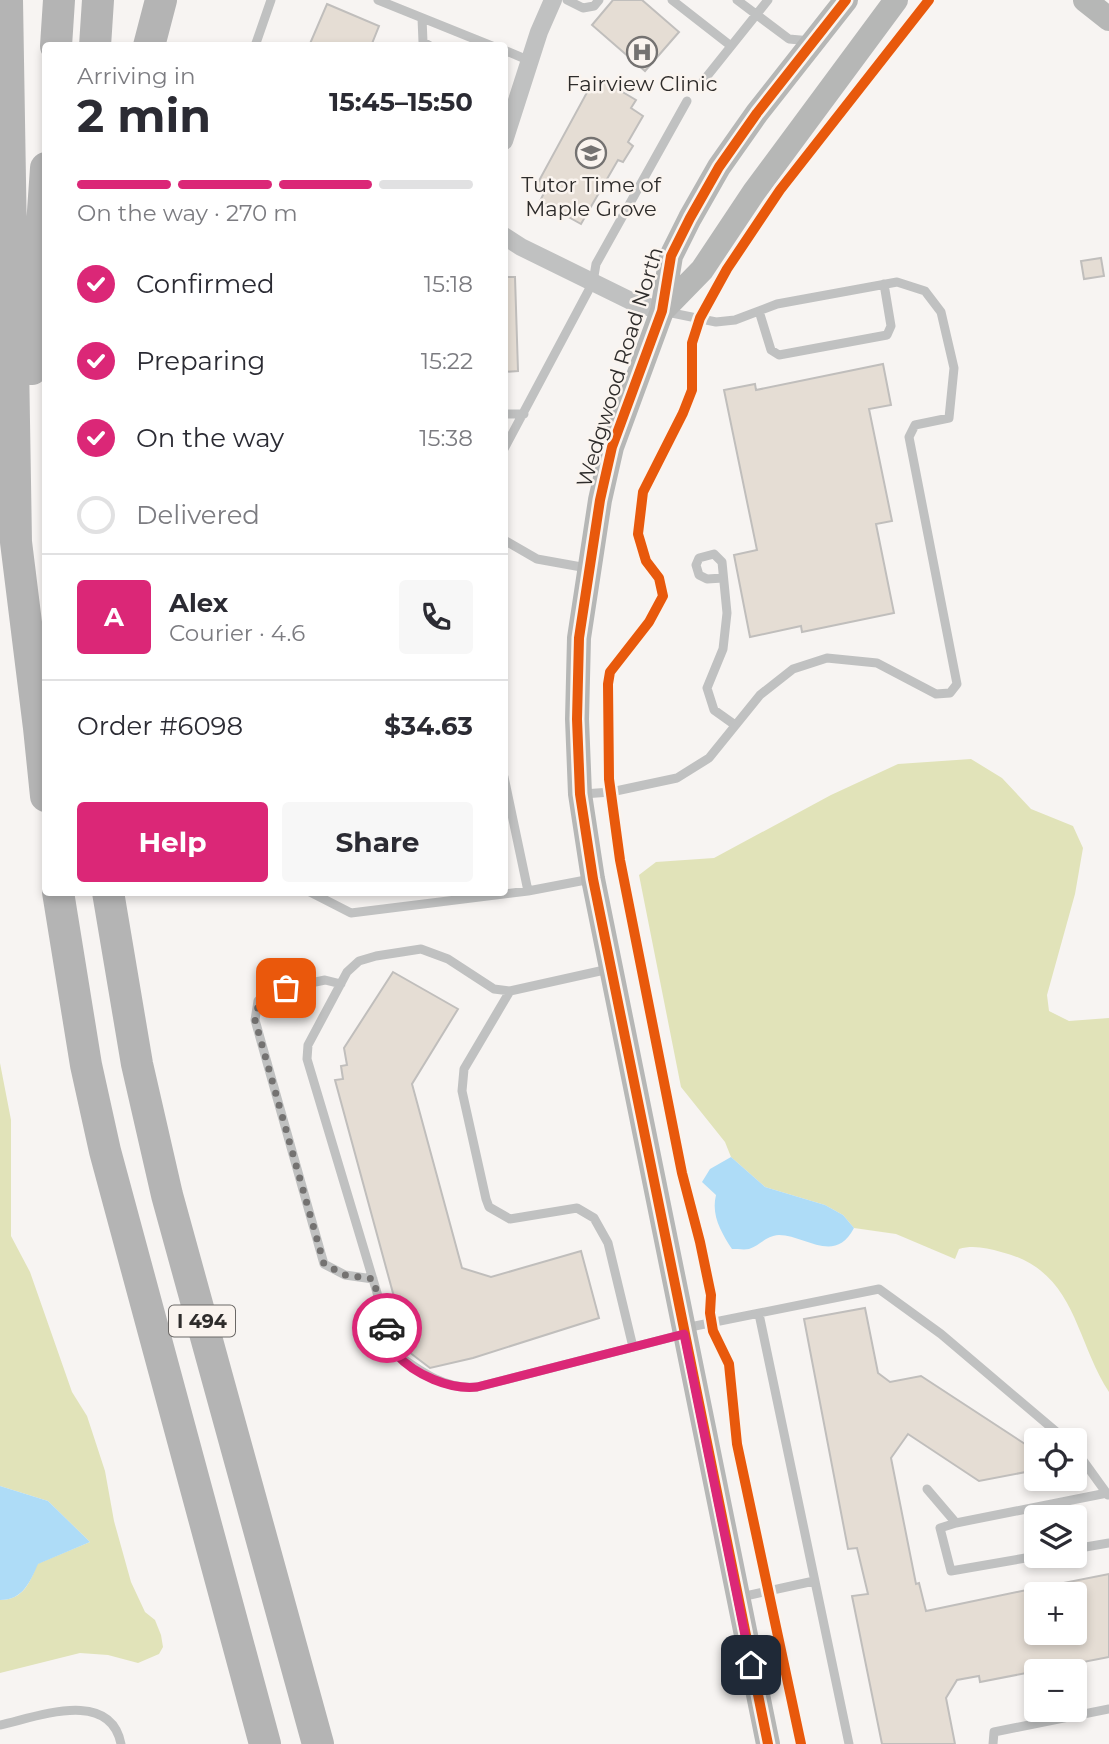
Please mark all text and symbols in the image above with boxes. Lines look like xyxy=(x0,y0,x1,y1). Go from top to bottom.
hospital icon: Fairview Clinic xyxy=(625,35,659,69)
text: Arriving in xyxy=(77,62,196,90)
place label: Fairview Clinic xyxy=(567,71,717,96)
text: 15:45–15:50 xyxy=(329,86,473,118)
text: 2 min xyxy=(77,87,211,144)
school or university icon: Tutor Time of Maple Grove xyxy=(574,136,608,170)
place label: Tutor Time of Maple Grove xyxy=(521,172,662,221)
text: On the way · 270 m xyxy=(77,199,298,227)
street label: Wedgwood Road North xyxy=(571,244,668,490)
icon: check xyxy=(77,265,115,303)
text: Confirmed xyxy=(136,268,275,300)
text: 15:18 xyxy=(424,270,473,298)
icon: check xyxy=(77,342,115,380)
text: Preparing xyxy=(136,345,265,377)
text: 15:22 xyxy=(421,347,473,375)
icon: check xyxy=(77,419,115,457)
text: On the way xyxy=(136,422,284,454)
text: 15:38 xyxy=(419,424,473,452)
text: Delivered xyxy=(136,499,260,531)
button: phone xyxy=(399,580,473,654)
text: Alex xyxy=(169,587,228,619)
text: A xyxy=(104,601,124,633)
text: Courier · 4.6 xyxy=(169,619,305,647)
text: Order #6098 xyxy=(77,710,243,742)
text: $34.63 xyxy=(384,710,473,742)
button: Help xyxy=(77,802,268,882)
button: Share xyxy=(282,802,473,882)
pin xyxy=(256,958,316,1018)
icon: bag xyxy=(267,969,305,1007)
courier xyxy=(352,1293,422,1363)
road number: I 494 xyxy=(169,1306,235,1336)
icon: car xyxy=(368,1309,406,1347)
map controls xyxy=(1024,1428,1087,1722)
button: locate xyxy=(1024,1428,1087,1491)
button: layers xyxy=(1024,1505,1087,1568)
button: + xyxy=(1024,1582,1087,1645)
pin xyxy=(721,1635,781,1695)
icon: home xyxy=(732,1646,770,1684)
button: − xyxy=(1024,1659,1087,1722)

